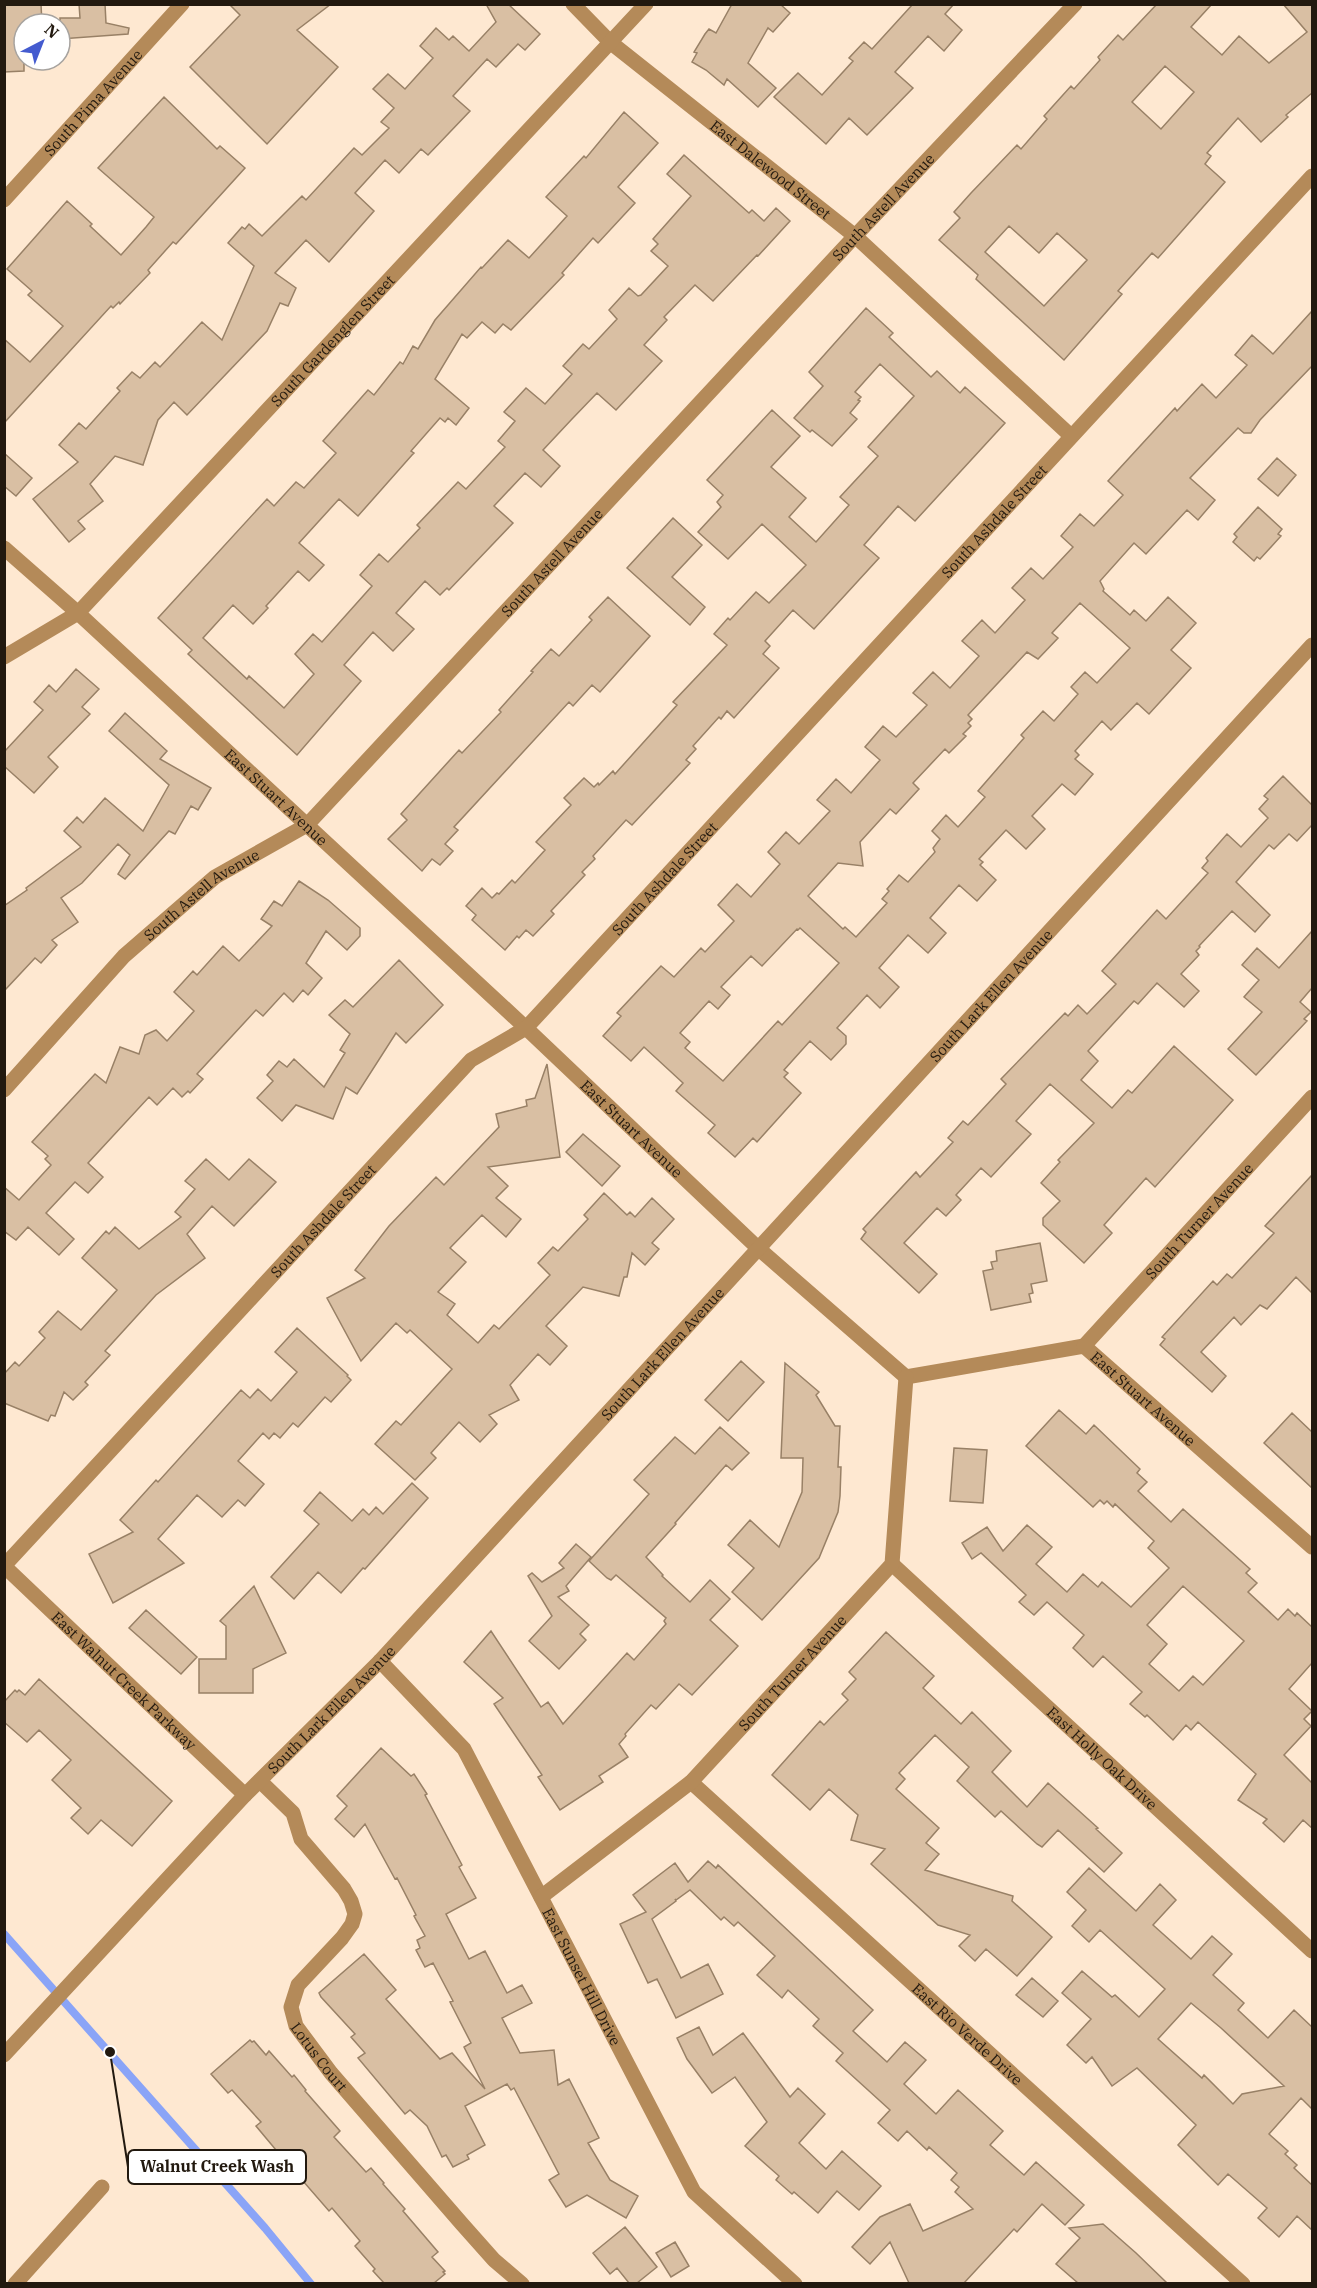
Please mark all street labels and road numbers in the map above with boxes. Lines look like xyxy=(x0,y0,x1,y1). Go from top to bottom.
street label: South Pima Avenue xyxy=(39,45,146,160)
street label: East Dalewood Street xyxy=(706,116,835,223)
street label: South Astell Avenue xyxy=(828,149,938,264)
street label: South Gardenglen Street xyxy=(266,270,398,410)
street label: South Ashdale Street xyxy=(937,460,1051,582)
street label: South Astell Avenue xyxy=(497,504,606,620)
street label: East Stuart Avenue xyxy=(221,744,332,849)
street label: South Ashdale Street xyxy=(607,818,721,939)
street label: South Astell Avenue xyxy=(139,845,262,944)
street label: South Lark Ellen Avenue xyxy=(925,925,1056,1066)
street label: East Stuart Avenue xyxy=(577,1075,687,1181)
street label: South Turner Avenue xyxy=(1141,1159,1257,1283)
street label: South Ashdale Street xyxy=(266,1160,380,1281)
street label: South Lark Ellen Avenue xyxy=(596,1283,728,1424)
street label: East Stuart Avenue xyxy=(1087,1347,1200,1450)
street label: East Walnut Creek Parkway xyxy=(48,1607,201,1754)
street label: South Turner Avenue xyxy=(734,1611,850,1734)
street label: South Lark Ellen Avenue xyxy=(263,1641,399,1777)
street label: East Holly Oak Drive xyxy=(1043,1702,1162,1813)
street label: East Sunset Hill Drive xyxy=(539,1904,626,2049)
street label: East Rio Verde Drive xyxy=(908,1978,1027,2089)
street label: Lotus Court xyxy=(287,2018,352,2095)

